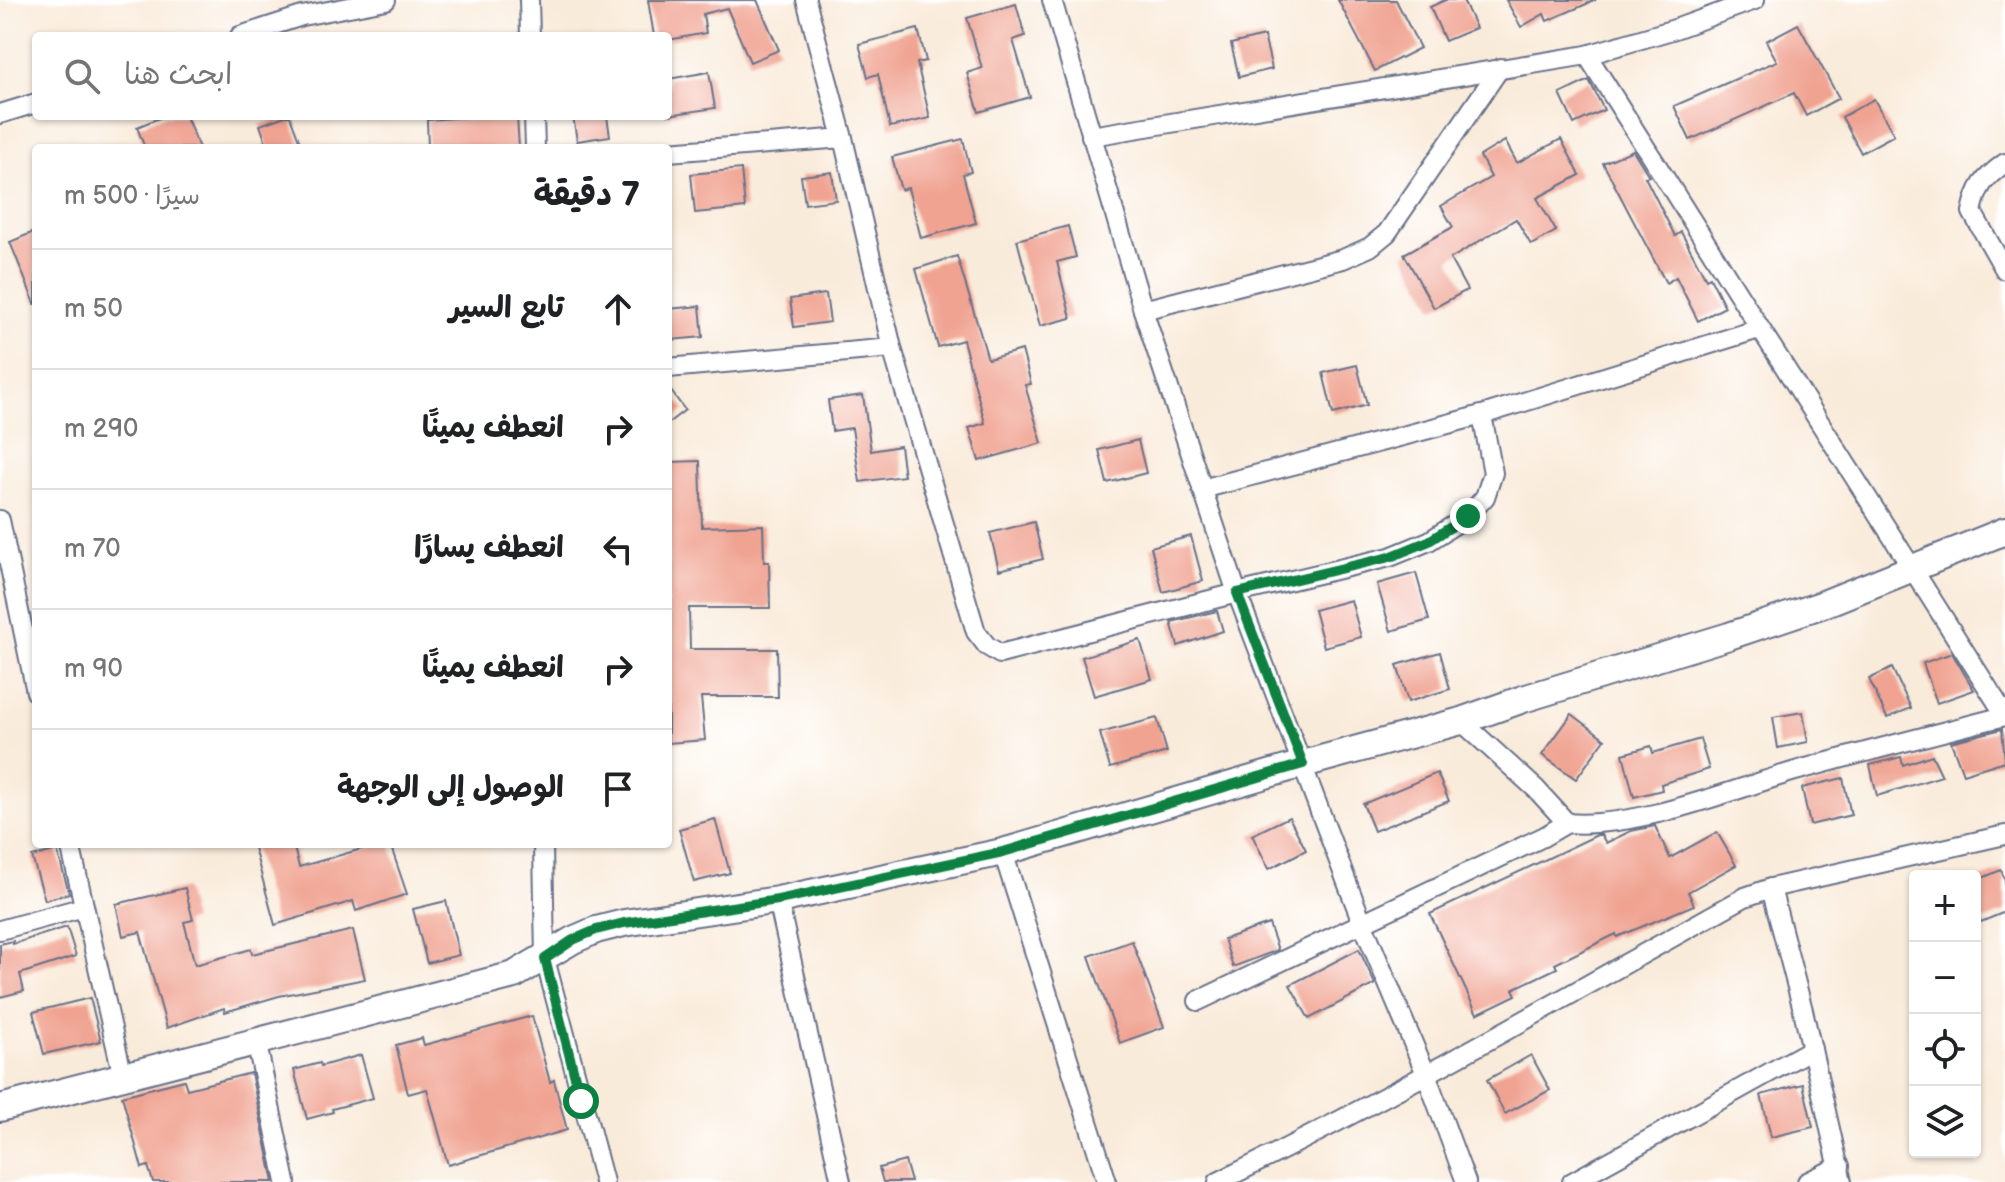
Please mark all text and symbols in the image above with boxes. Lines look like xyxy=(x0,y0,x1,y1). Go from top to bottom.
search box xyxy=(32,32,672,120)
icon: search xyxy=(60,54,104,98)
text: ابحث هنا xyxy=(124,57,232,93)
text: 7 دقيقة xyxy=(534,174,640,215)
text: سيرًا · 500 m xyxy=(64,181,200,212)
icon: ahead xyxy=(596,287,640,331)
text: تابع السير xyxy=(449,290,564,326)
text: 50 m xyxy=(64,294,123,325)
icon: right xyxy=(596,407,640,451)
text: انعطف يمينًا xyxy=(422,410,564,446)
text: 290 m xyxy=(64,414,138,445)
route end xyxy=(1450,498,1486,534)
icon: left xyxy=(596,527,640,571)
text: انعطف يسارًا xyxy=(414,530,564,566)
text: 70 m xyxy=(64,534,121,565)
icon: right xyxy=(596,647,640,691)
text: انعطف يمينًا xyxy=(422,650,564,686)
text: 90 m xyxy=(64,654,123,685)
icon: arrive xyxy=(596,767,640,811)
text: الوصول إلى الوجهة xyxy=(337,770,564,806)
map controls xyxy=(1909,870,1981,1158)
button: + xyxy=(1909,870,1981,942)
button: − xyxy=(1909,942,1981,1014)
button: locate xyxy=(1909,1014,1981,1086)
route start xyxy=(563,1083,599,1119)
button: layers xyxy=(1909,1086,1981,1158)

